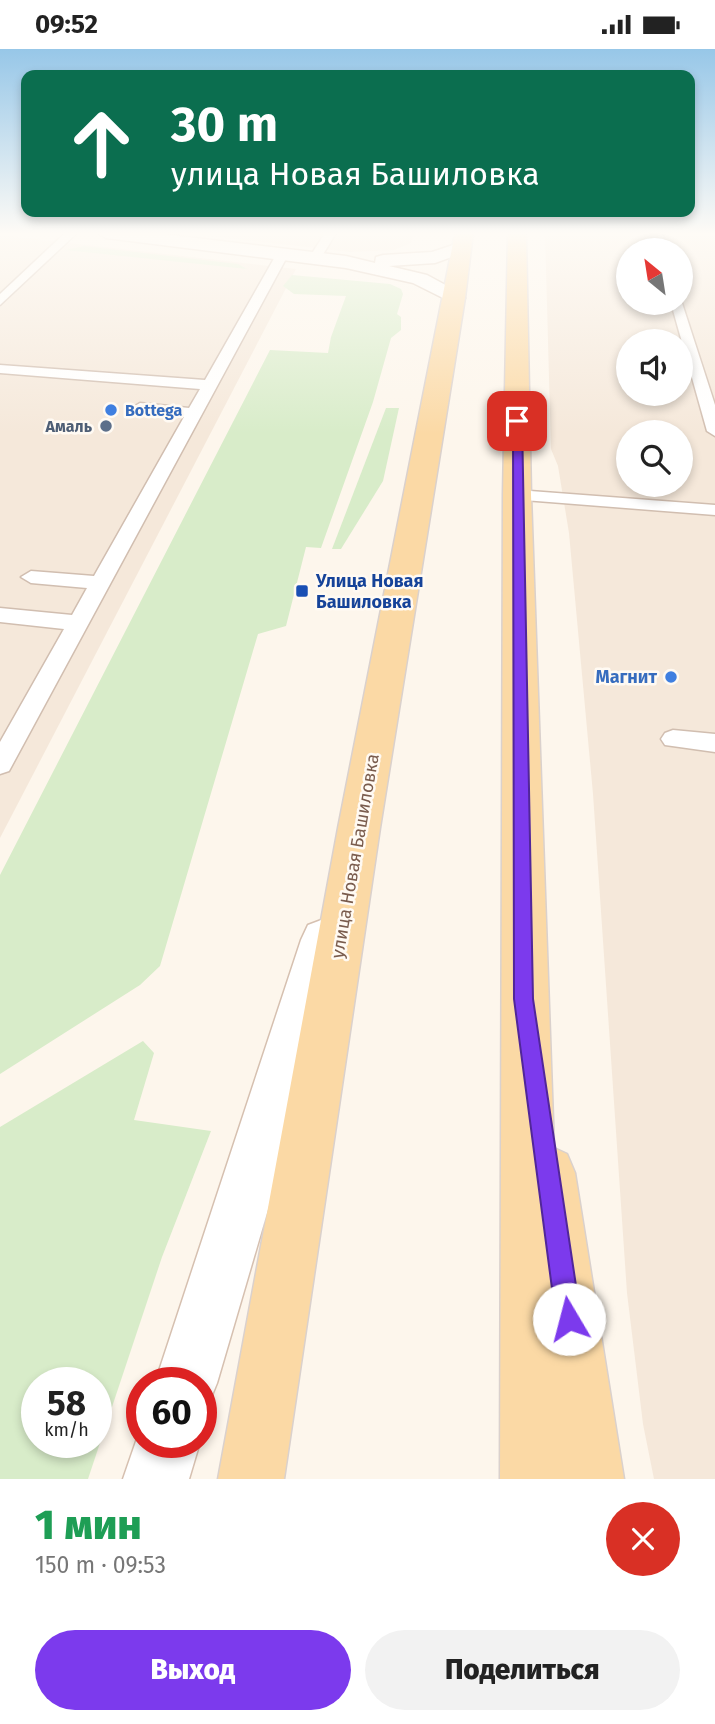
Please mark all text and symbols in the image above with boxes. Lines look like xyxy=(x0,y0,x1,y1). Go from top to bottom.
text: 09:52 xyxy=(35,9,98,40)
text: 30 m xyxy=(171,95,278,154)
icon: ahead xyxy=(56,98,147,189)
text: улица Новая Башиловка xyxy=(171,155,540,193)
north arrow xyxy=(616,238,693,315)
map controls xyxy=(616,238,693,497)
button: sound xyxy=(616,329,693,406)
pin xyxy=(487,391,547,451)
place label: Bottega xyxy=(125,401,183,420)
marker: Bottega xyxy=(103,402,119,418)
icon: arrive xyxy=(498,402,536,440)
place label: Амаль xyxy=(45,417,93,436)
marker: Амаль xyxy=(98,418,114,434)
button: search xyxy=(616,420,693,497)
place label: Улица Новая Башиловка xyxy=(315,570,423,613)
marker: Улица Новая Башиловка xyxy=(294,583,310,599)
place label: Магнит xyxy=(596,666,657,688)
marker: Магнит xyxy=(663,669,679,685)
street label: улица Новая Башиловка xyxy=(326,752,384,960)
position arrow xyxy=(532,1282,606,1356)
speed limit sign: 60 xyxy=(126,1367,217,1458)
text: 58 xyxy=(47,1382,86,1424)
text: km/h xyxy=(44,1419,89,1441)
text: 1 мин xyxy=(35,1500,142,1550)
button: close xyxy=(606,1502,680,1576)
text: 150 m · 09:53 xyxy=(35,1551,166,1579)
button: Выход xyxy=(35,1630,351,1710)
button: Поделиться xyxy=(365,1630,680,1710)

